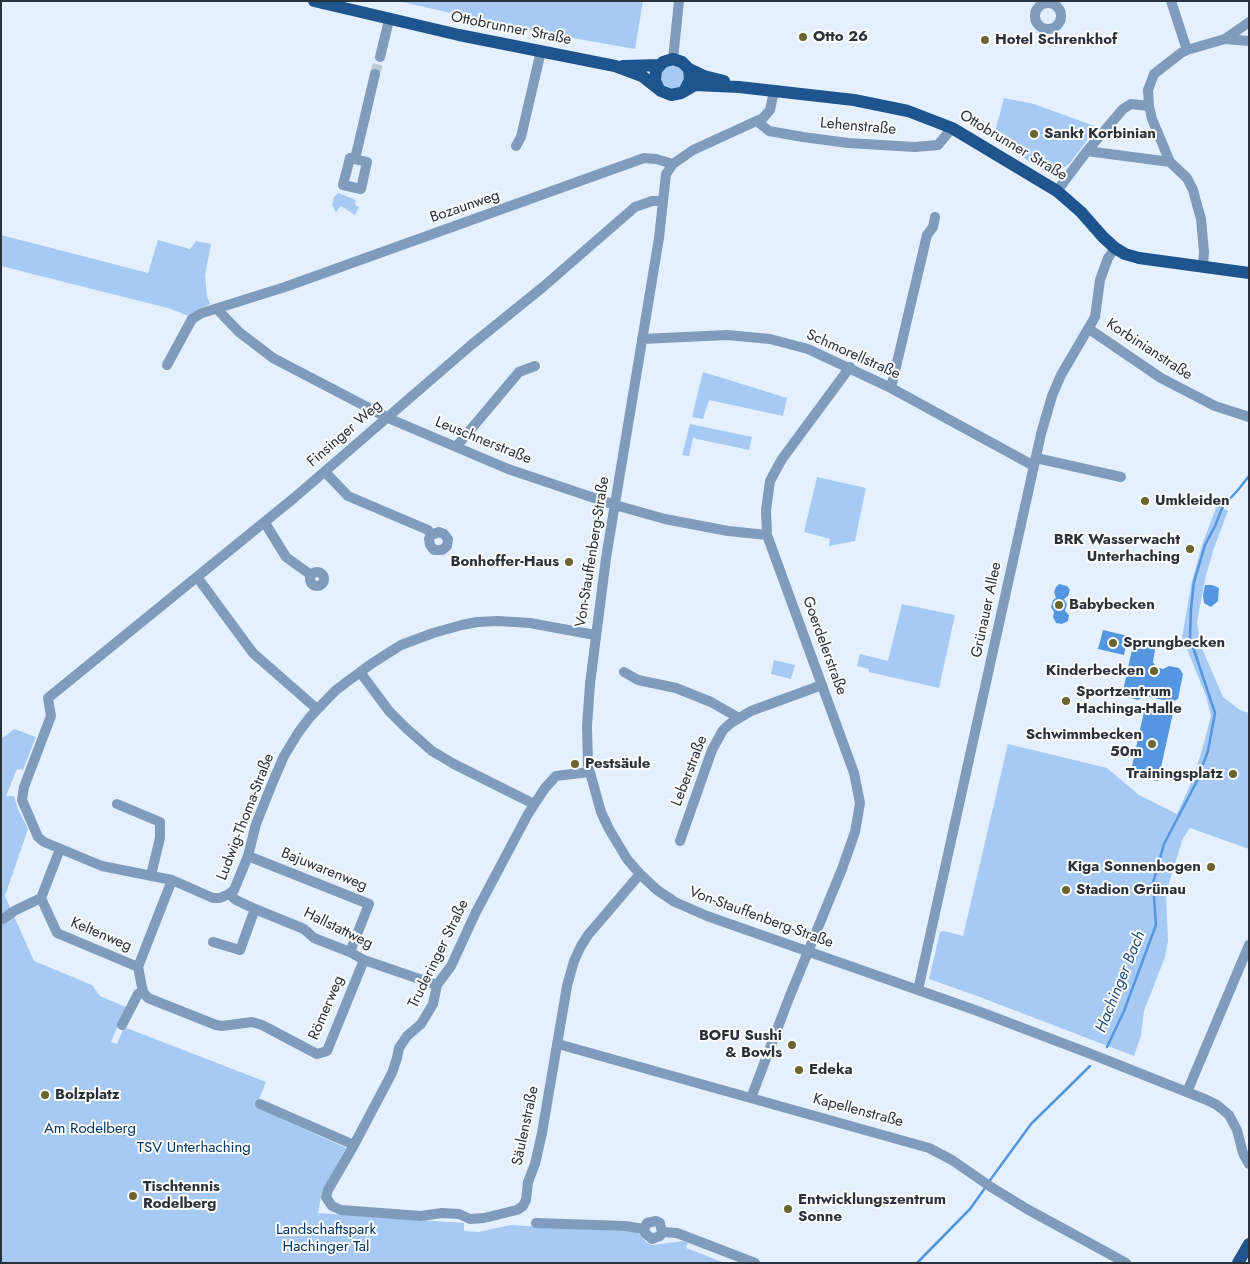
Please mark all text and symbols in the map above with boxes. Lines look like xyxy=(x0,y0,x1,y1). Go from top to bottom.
street label: Ottobrunner Straße xyxy=(449,8,573,50)
place label: Otto 26 xyxy=(813,28,868,46)
marker: Otto 26 xyxy=(797,31,809,43)
place label: Hotel Schrenkhof xyxy=(995,31,1117,49)
marker: Hotel Schrenkhof xyxy=(979,34,991,46)
street label: Ottobrunner Straße xyxy=(956,107,1070,185)
street label: Lehenstraße xyxy=(819,115,897,139)
place label: Sankt Korbinian xyxy=(1044,125,1156,143)
marker: Sankt Korbinian xyxy=(1028,128,1040,140)
street label: Bozaunweg xyxy=(428,187,502,227)
street label: Korbinianstraße xyxy=(1103,316,1195,384)
street label: Schmorellstraße xyxy=(803,326,903,384)
street label: Finsinger Weg xyxy=(304,397,386,471)
street label: Leuschnerstraße xyxy=(432,413,534,469)
street label: Von-Stauffenberg-Straße xyxy=(572,475,614,629)
place label: Umkleiden xyxy=(1155,492,1230,510)
marker: Umkleiden xyxy=(1139,495,1151,507)
place label: BRK Wasserwacht Unterhaching xyxy=(1054,531,1180,566)
marker: BRK Wasserwacht Unterhaching xyxy=(1184,543,1196,555)
place label: Bonhoffer-Haus xyxy=(450,553,559,571)
marker: Bonhoffer-Haus xyxy=(563,556,575,568)
street label: Grünauer Allee xyxy=(968,561,1006,659)
street label: Goerdelerstraße xyxy=(798,594,850,698)
place label: Babybecken xyxy=(1069,596,1155,614)
marker: Babybecken xyxy=(1053,599,1065,611)
place label: Sprungbecken xyxy=(1123,634,1225,652)
marker: Sprungbecken xyxy=(1107,637,1119,649)
place label: Kinderbecken xyxy=(1046,662,1144,680)
marker: Kinderbecken xyxy=(1148,665,1160,677)
place label: Sportzentrum Hachinga-Halle xyxy=(1076,683,1182,718)
marker: Sportzentrum Hachinga-Halle xyxy=(1060,695,1072,707)
place label: Schwimmbecken 50m xyxy=(1026,726,1142,761)
street label: Leberstraße xyxy=(668,733,712,809)
marker: Schwimmbecken 50m xyxy=(1146,738,1158,750)
street label: Ludwig-Thoma-Straße xyxy=(214,751,278,883)
place label: Pestsäule xyxy=(585,755,650,773)
marker: Pestsäule xyxy=(569,758,581,770)
place label: Trainingsplatz xyxy=(1126,765,1223,783)
marker: Trainingsplatz xyxy=(1227,768,1239,780)
street label: Bajuwarenweg xyxy=(278,845,370,895)
place label: Kiga Sonnenbogen xyxy=(1067,858,1201,876)
marker: Kiga Sonnenbogen xyxy=(1205,861,1217,873)
place label: Stadion Grünau xyxy=(1076,881,1186,899)
street label: Von-Stauffenberg-Straße xyxy=(686,884,836,952)
marker: Stadion Grünau xyxy=(1060,884,1072,896)
street label: Truderinger Straße xyxy=(405,897,473,1011)
street label: Hallstattweg xyxy=(300,904,376,954)
street label: Keltenweg xyxy=(68,914,134,956)
water label: Hachinger Bach xyxy=(1092,928,1150,1036)
street label: Römerweg xyxy=(305,973,349,1043)
place label: BOFU Sushi & Bowls xyxy=(699,1027,782,1062)
marker: BOFU Sushi & Bowls xyxy=(786,1039,798,1051)
place label: Edeka xyxy=(809,1061,853,1079)
marker: Edeka xyxy=(793,1064,805,1076)
street label: Säulenstraße xyxy=(509,1085,543,1167)
place label: Bolzplatz xyxy=(55,1086,120,1104)
marker: Bolzplatz xyxy=(39,1089,51,1101)
street label: Kapellenstraße xyxy=(811,1090,905,1132)
park label: Am Rodelberg xyxy=(44,1120,136,1138)
park label: TSV Unterhaching xyxy=(137,1139,251,1157)
place label: Tischtennis Rodelberg xyxy=(143,1178,220,1213)
marker: Tischtennis Rodelberg xyxy=(127,1190,139,1202)
place label: Entwicklungszentrum Sonne xyxy=(798,1191,946,1226)
marker: Entwicklungszentrum Sonne xyxy=(782,1203,794,1215)
park label: Landschaftspark Hachinger Tal xyxy=(276,1221,376,1256)

